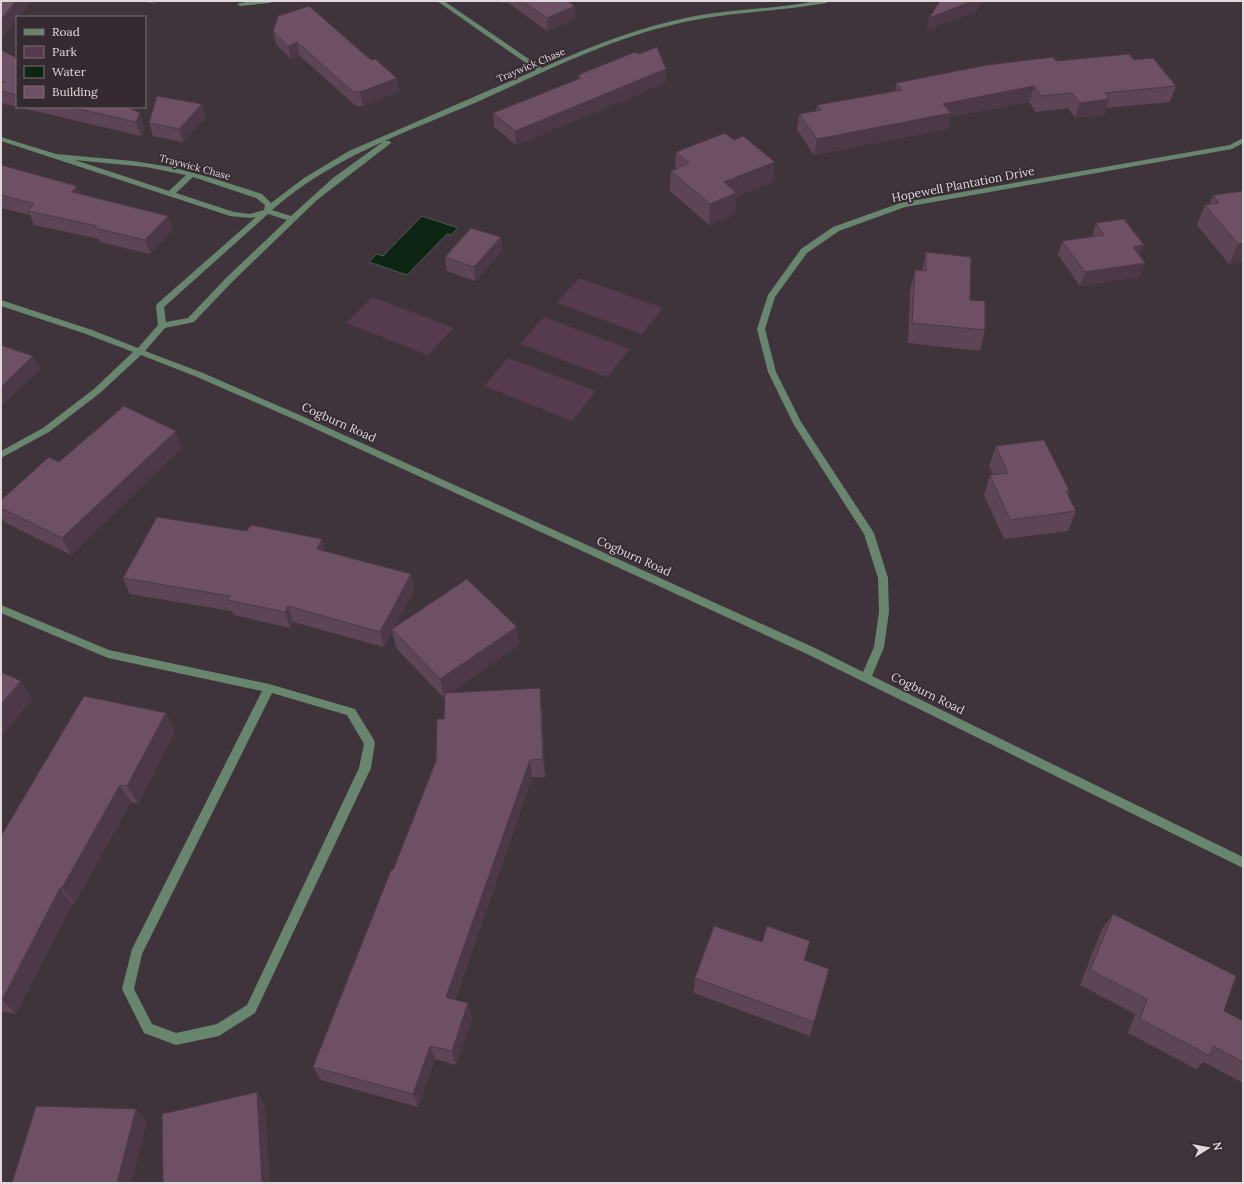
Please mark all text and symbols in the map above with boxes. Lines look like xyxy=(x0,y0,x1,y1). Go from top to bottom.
legend xyxy=(16,16,146,108)
text: Road xyxy=(52,24,80,39)
text: Park xyxy=(52,44,78,59)
street label: Traywick Chase xyxy=(495,44,568,85)
text: Water xyxy=(52,64,87,79)
text: Building xyxy=(52,84,98,99)
street label: Traywick Chase xyxy=(158,151,233,183)
street label: Hopewell Plantation Drive xyxy=(890,163,1036,205)
street label: Cogburn Road xyxy=(299,399,379,445)
street label: Cogburn Road xyxy=(594,533,674,579)
street label: Cogburn Road xyxy=(889,669,967,717)
north arrow xyxy=(1188,1128,1228,1168)
text: N xyxy=(1210,1141,1226,1152)

